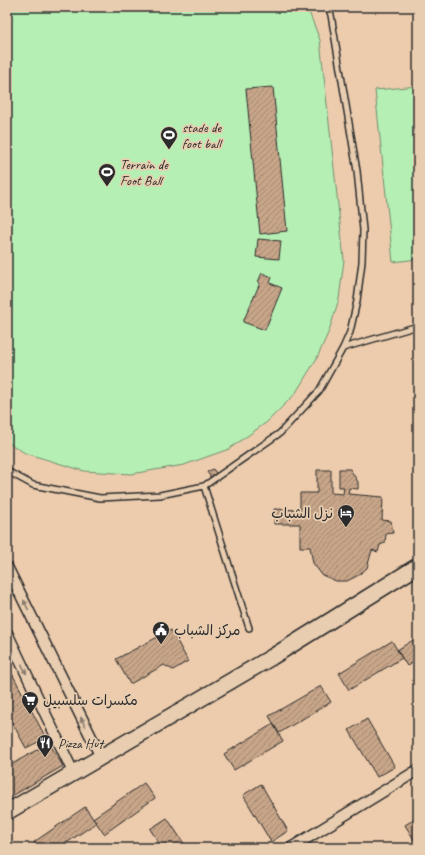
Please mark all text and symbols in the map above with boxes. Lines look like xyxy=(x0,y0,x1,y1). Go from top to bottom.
place label: stade de foot ball xyxy=(182,119,223,152)
sports icon: stade de foot ball xyxy=(159,125,179,150)
place label: Terrain de Foot Ball xyxy=(120,156,169,189)
sports icon: Terrain de Foot Ball xyxy=(97,162,117,187)
hotel icon: نزل الشباب xyxy=(336,503,356,528)
place label: نزل الشباب xyxy=(271,505,333,522)
one-way arrow xyxy=(23,599,29,611)
public building icon: مركز الشباب xyxy=(151,620,171,645)
place label: مركز الشباب xyxy=(174,622,241,639)
one-way arrow xyxy=(21,663,27,674)
supermarket icon: مكسرات سلسبيل xyxy=(20,690,40,715)
place label: مكسرات سلسبيل xyxy=(43,692,138,709)
one-way arrow xyxy=(80,716,87,727)
restaurant icon: Pizza Hut xyxy=(35,733,55,758)
place label: Pizza Hut xyxy=(58,735,105,752)

